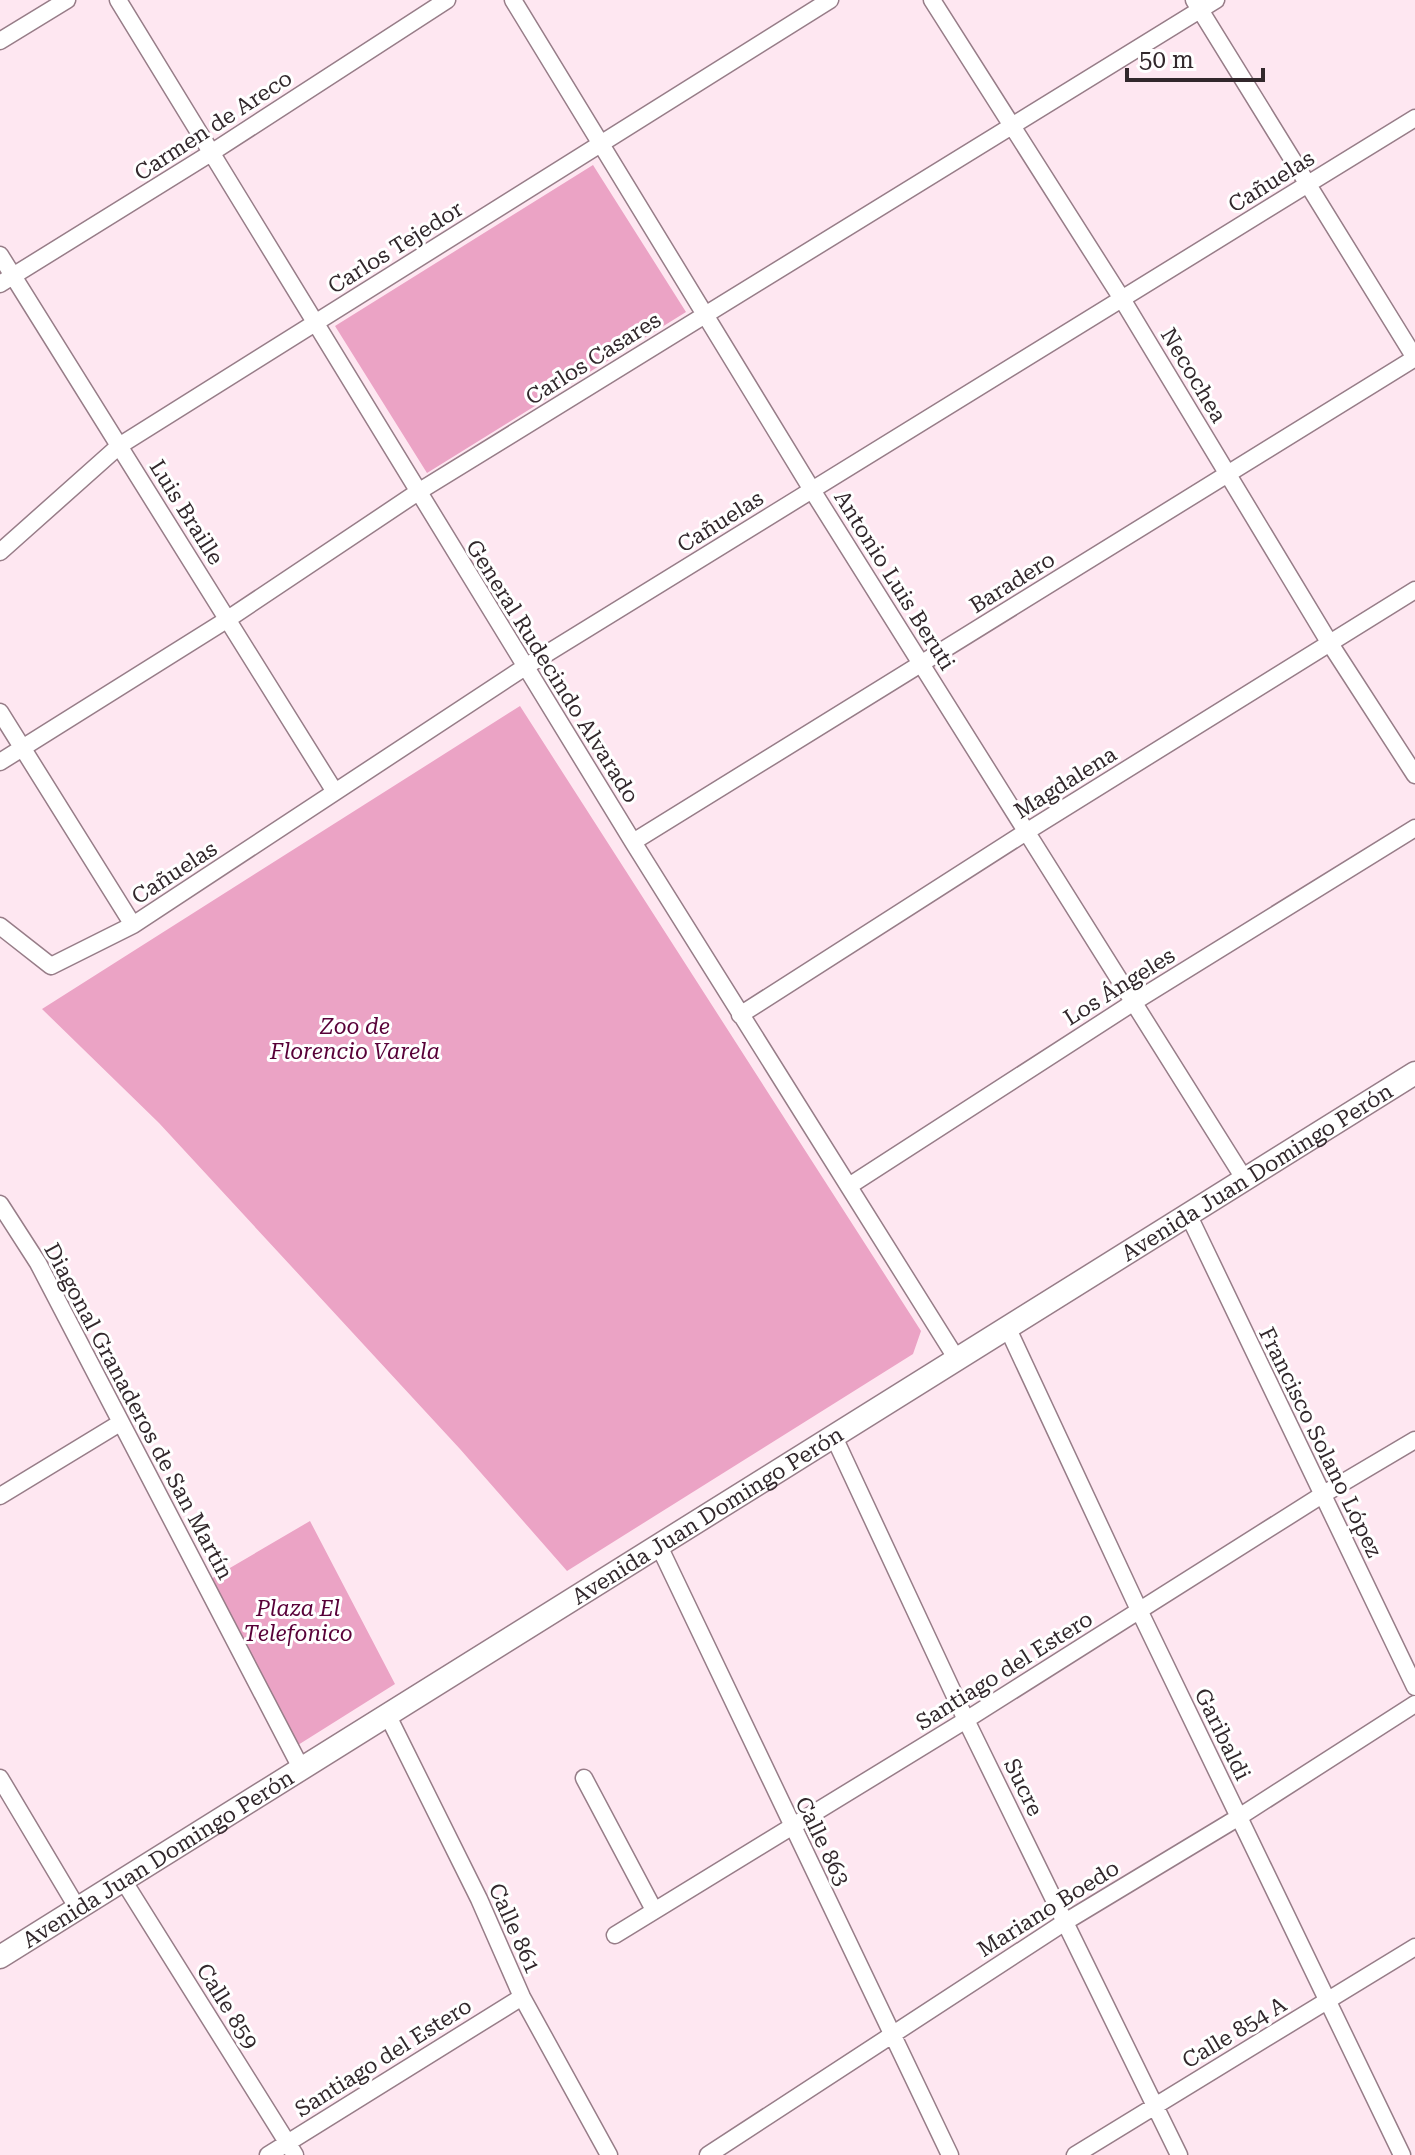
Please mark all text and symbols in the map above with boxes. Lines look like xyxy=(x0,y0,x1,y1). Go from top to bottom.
scale bar xyxy=(1127,32,1263,82)
text: 50 m xyxy=(1139,46,1194,74)
street label: Carmen de Areco xyxy=(130,65,297,186)
street label: Cañuelas xyxy=(1224,145,1319,218)
street label: Carlos Tejedor xyxy=(323,196,467,299)
street label: Carlos Casares xyxy=(521,307,665,410)
street label: Necochea xyxy=(1156,323,1232,427)
street label: Luis Braille xyxy=(145,455,229,569)
street label: Cañuelas xyxy=(673,485,768,558)
street label: Antonio Luis Beruti xyxy=(829,486,960,675)
street label: General Rudecindo Alvarado xyxy=(461,535,644,807)
street label: Baradero xyxy=(965,546,1059,618)
street label: Magdalena xyxy=(1010,741,1121,824)
street label: Cañuelas xyxy=(127,836,222,909)
street label: Los Ángeles xyxy=(1059,942,1179,1030)
park label: Zoo de Florencio Varela xyxy=(269,1014,440,1064)
street label: Avenida Juan Domingo Perón xyxy=(1117,1078,1397,1266)
street label: Diagonal Granaderos de San Martín xyxy=(39,1239,238,1584)
street label: Francisco Solano López xyxy=(1254,1323,1387,1561)
street label: Avenida Juan Domingo Perón xyxy=(567,1422,848,1610)
park label: Plaza El Telefonico xyxy=(244,1596,352,1646)
street label: Santiago del Estero xyxy=(911,1606,1097,1735)
street label: Garibaldi xyxy=(1190,1684,1256,1784)
street label: Sucre xyxy=(999,1754,1048,1820)
street label: Avenida Juan Domingo Perón xyxy=(18,1765,298,1953)
street label: Calle 863 xyxy=(790,1793,855,1890)
street label: Mariano Boedo xyxy=(973,1855,1124,1962)
street label: Calle 861 xyxy=(484,1879,545,1977)
street label: Calle 859 xyxy=(192,1959,264,2054)
street label: Calle 854 A xyxy=(1178,1991,1291,2073)
street label: Santiago del Estero xyxy=(290,1993,476,2122)

